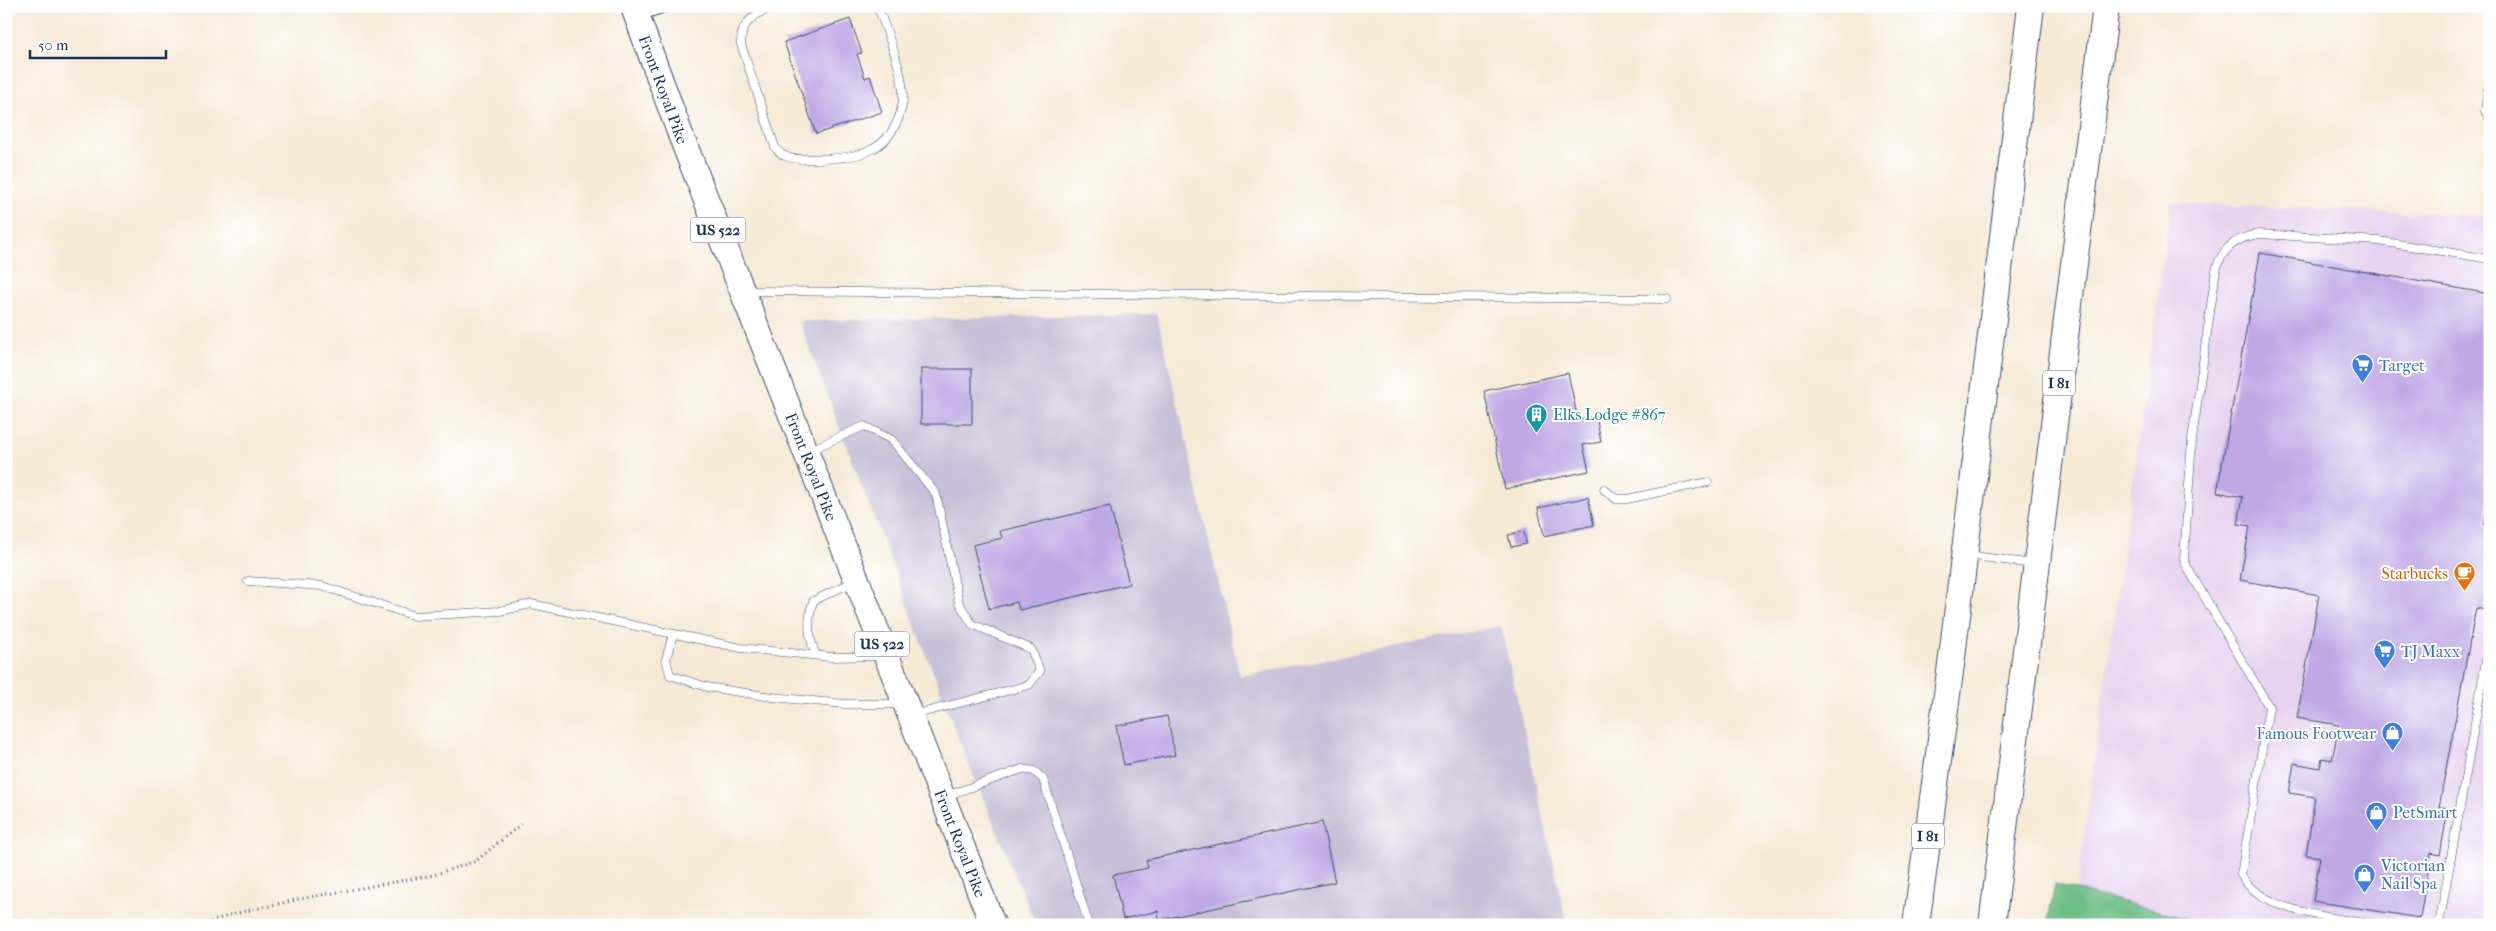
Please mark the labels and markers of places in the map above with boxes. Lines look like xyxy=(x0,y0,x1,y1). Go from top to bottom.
supermarket icon: Target xyxy=(2351,353,2375,384)
place label: Target xyxy=(2379,356,2425,375)
building icon: Elks Lodge #867 xyxy=(1525,402,1549,433)
place label: Elks Lodge #867 xyxy=(1553,405,1666,424)
cafe icon: Starbucks xyxy=(2452,561,2476,592)
place label: Starbucks xyxy=(2381,564,2448,583)
supermarket icon: TJ Maxx xyxy=(2373,639,2397,670)
place label: TJ Maxx xyxy=(2401,642,2461,661)
shop icon: Famous Footwear xyxy=(2380,721,2404,752)
place label: Famous Footwear xyxy=(2256,724,2376,743)
shop icon: PetSmart xyxy=(2365,800,2389,831)
place label: PetSmart xyxy=(2393,803,2458,822)
place label: Victorian Nail Spa xyxy=(2380,856,2446,893)
shop icon: Victorian Nail Spa xyxy=(2353,862,2377,893)

